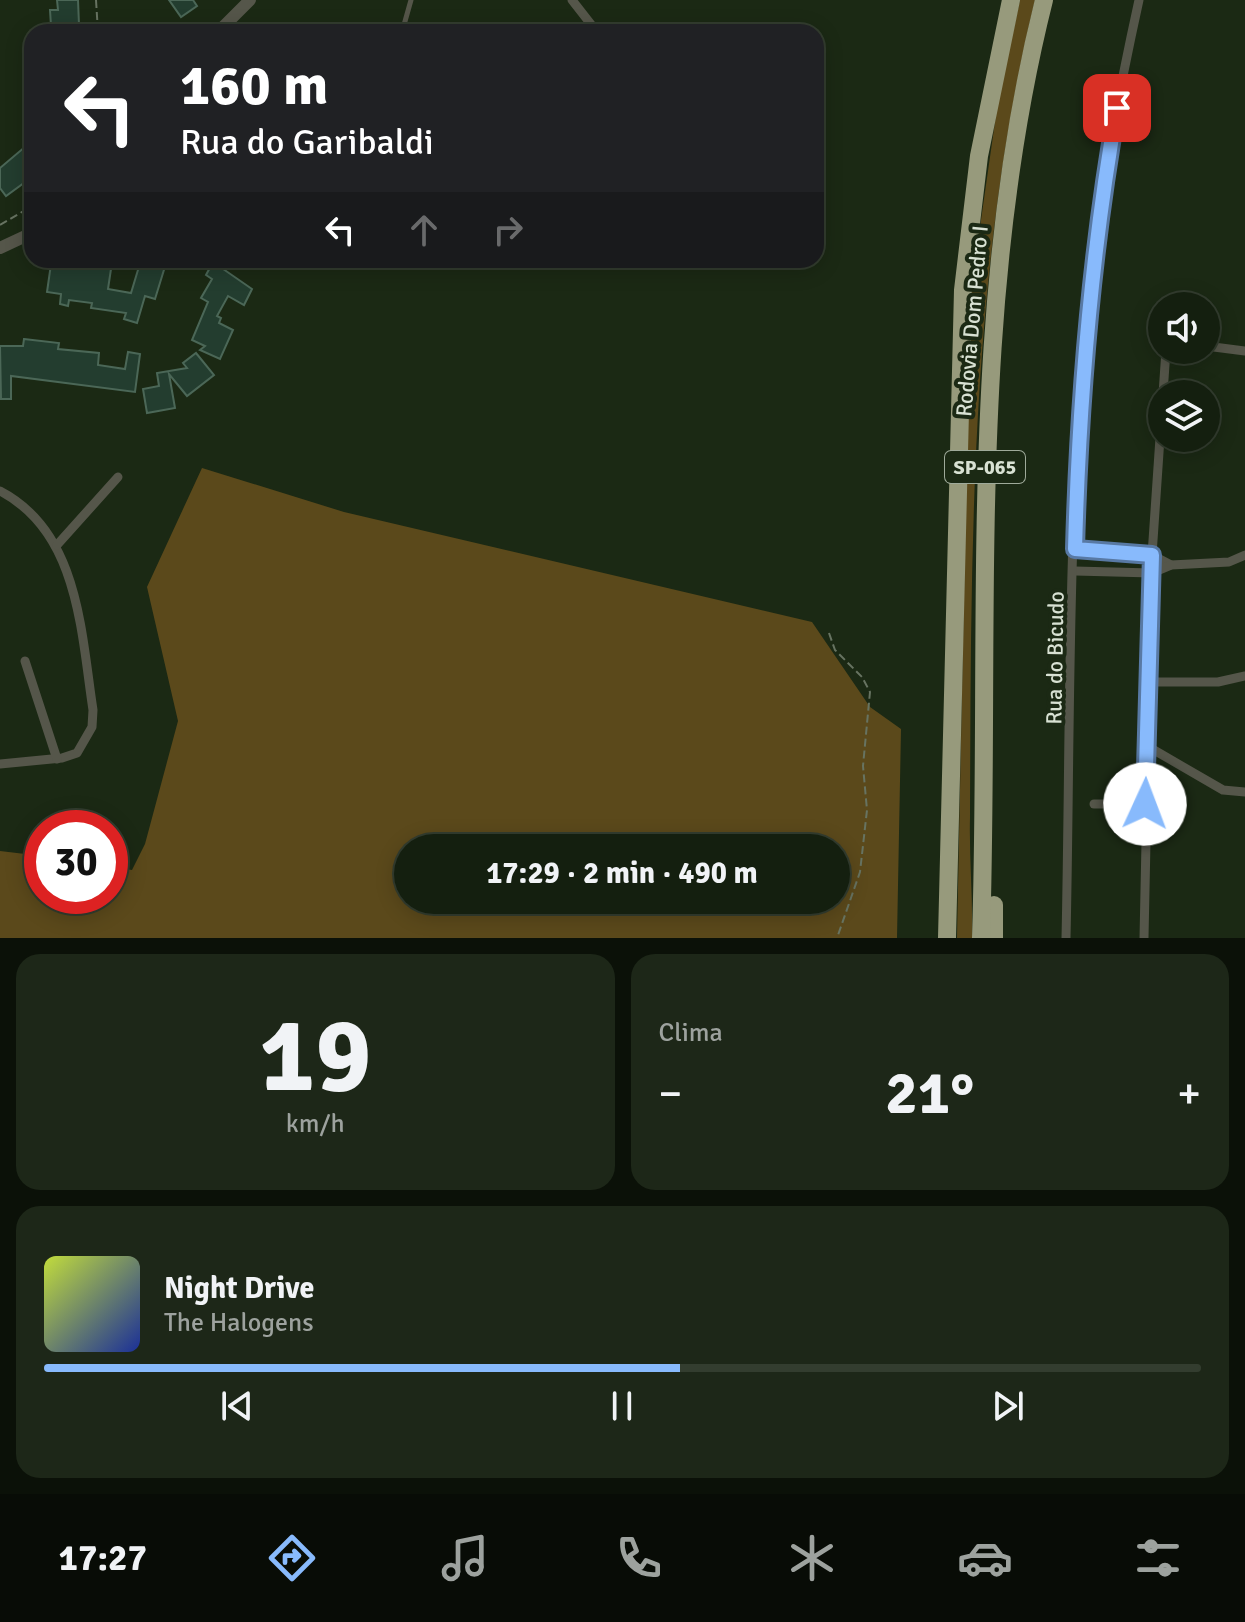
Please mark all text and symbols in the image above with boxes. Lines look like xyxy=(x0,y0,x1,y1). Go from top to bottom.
text: 160 m xyxy=(180,51,328,120)
icon: left xyxy=(48,56,152,160)
pin xyxy=(1083,74,1151,142)
icon: arrive xyxy=(1095,86,1139,130)
text: Rua do Garibaldi xyxy=(180,120,434,165)
icon: left xyxy=(318,208,362,252)
icon: ahead xyxy=(402,208,446,252)
icon: right xyxy=(486,208,530,252)
street label: Rodovia Dom Pedro I xyxy=(950,224,994,418)
map controls xyxy=(1148,292,1220,452)
button: sound xyxy=(1148,292,1220,364)
button: layers xyxy=(1148,380,1220,452)
road number: SP-065 xyxy=(945,451,1025,483)
street label: Rua do Bicudo xyxy=(1040,591,1070,725)
position arrow xyxy=(1103,762,1187,846)
speed limit sign: 30 xyxy=(24,810,128,914)
text: 17:29 · 2 min · 490 m xyxy=(486,855,758,892)
text: 19 xyxy=(259,992,371,1120)
text: Clima xyxy=(659,1017,723,1049)
text: 21° xyxy=(885,1057,974,1131)
text: − xyxy=(659,1067,682,1121)
text: + xyxy=(1177,1067,1201,1121)
text: km/h xyxy=(286,1108,345,1140)
text: Night Drive xyxy=(164,1270,314,1307)
text: The Halogens xyxy=(164,1307,314,1339)
icon: previous xyxy=(215,1384,259,1428)
icon: pause xyxy=(600,1384,644,1428)
icon: next xyxy=(986,1384,1030,1428)
icon: directions xyxy=(264,1530,320,1586)
icon: music xyxy=(437,1530,493,1586)
icon: phone xyxy=(611,1530,667,1586)
icon: climate xyxy=(784,1530,840,1586)
icon: car xyxy=(957,1530,1013,1586)
icon: filters xyxy=(1130,1530,1186,1586)
text: 17:27 xyxy=(59,1536,147,1581)

